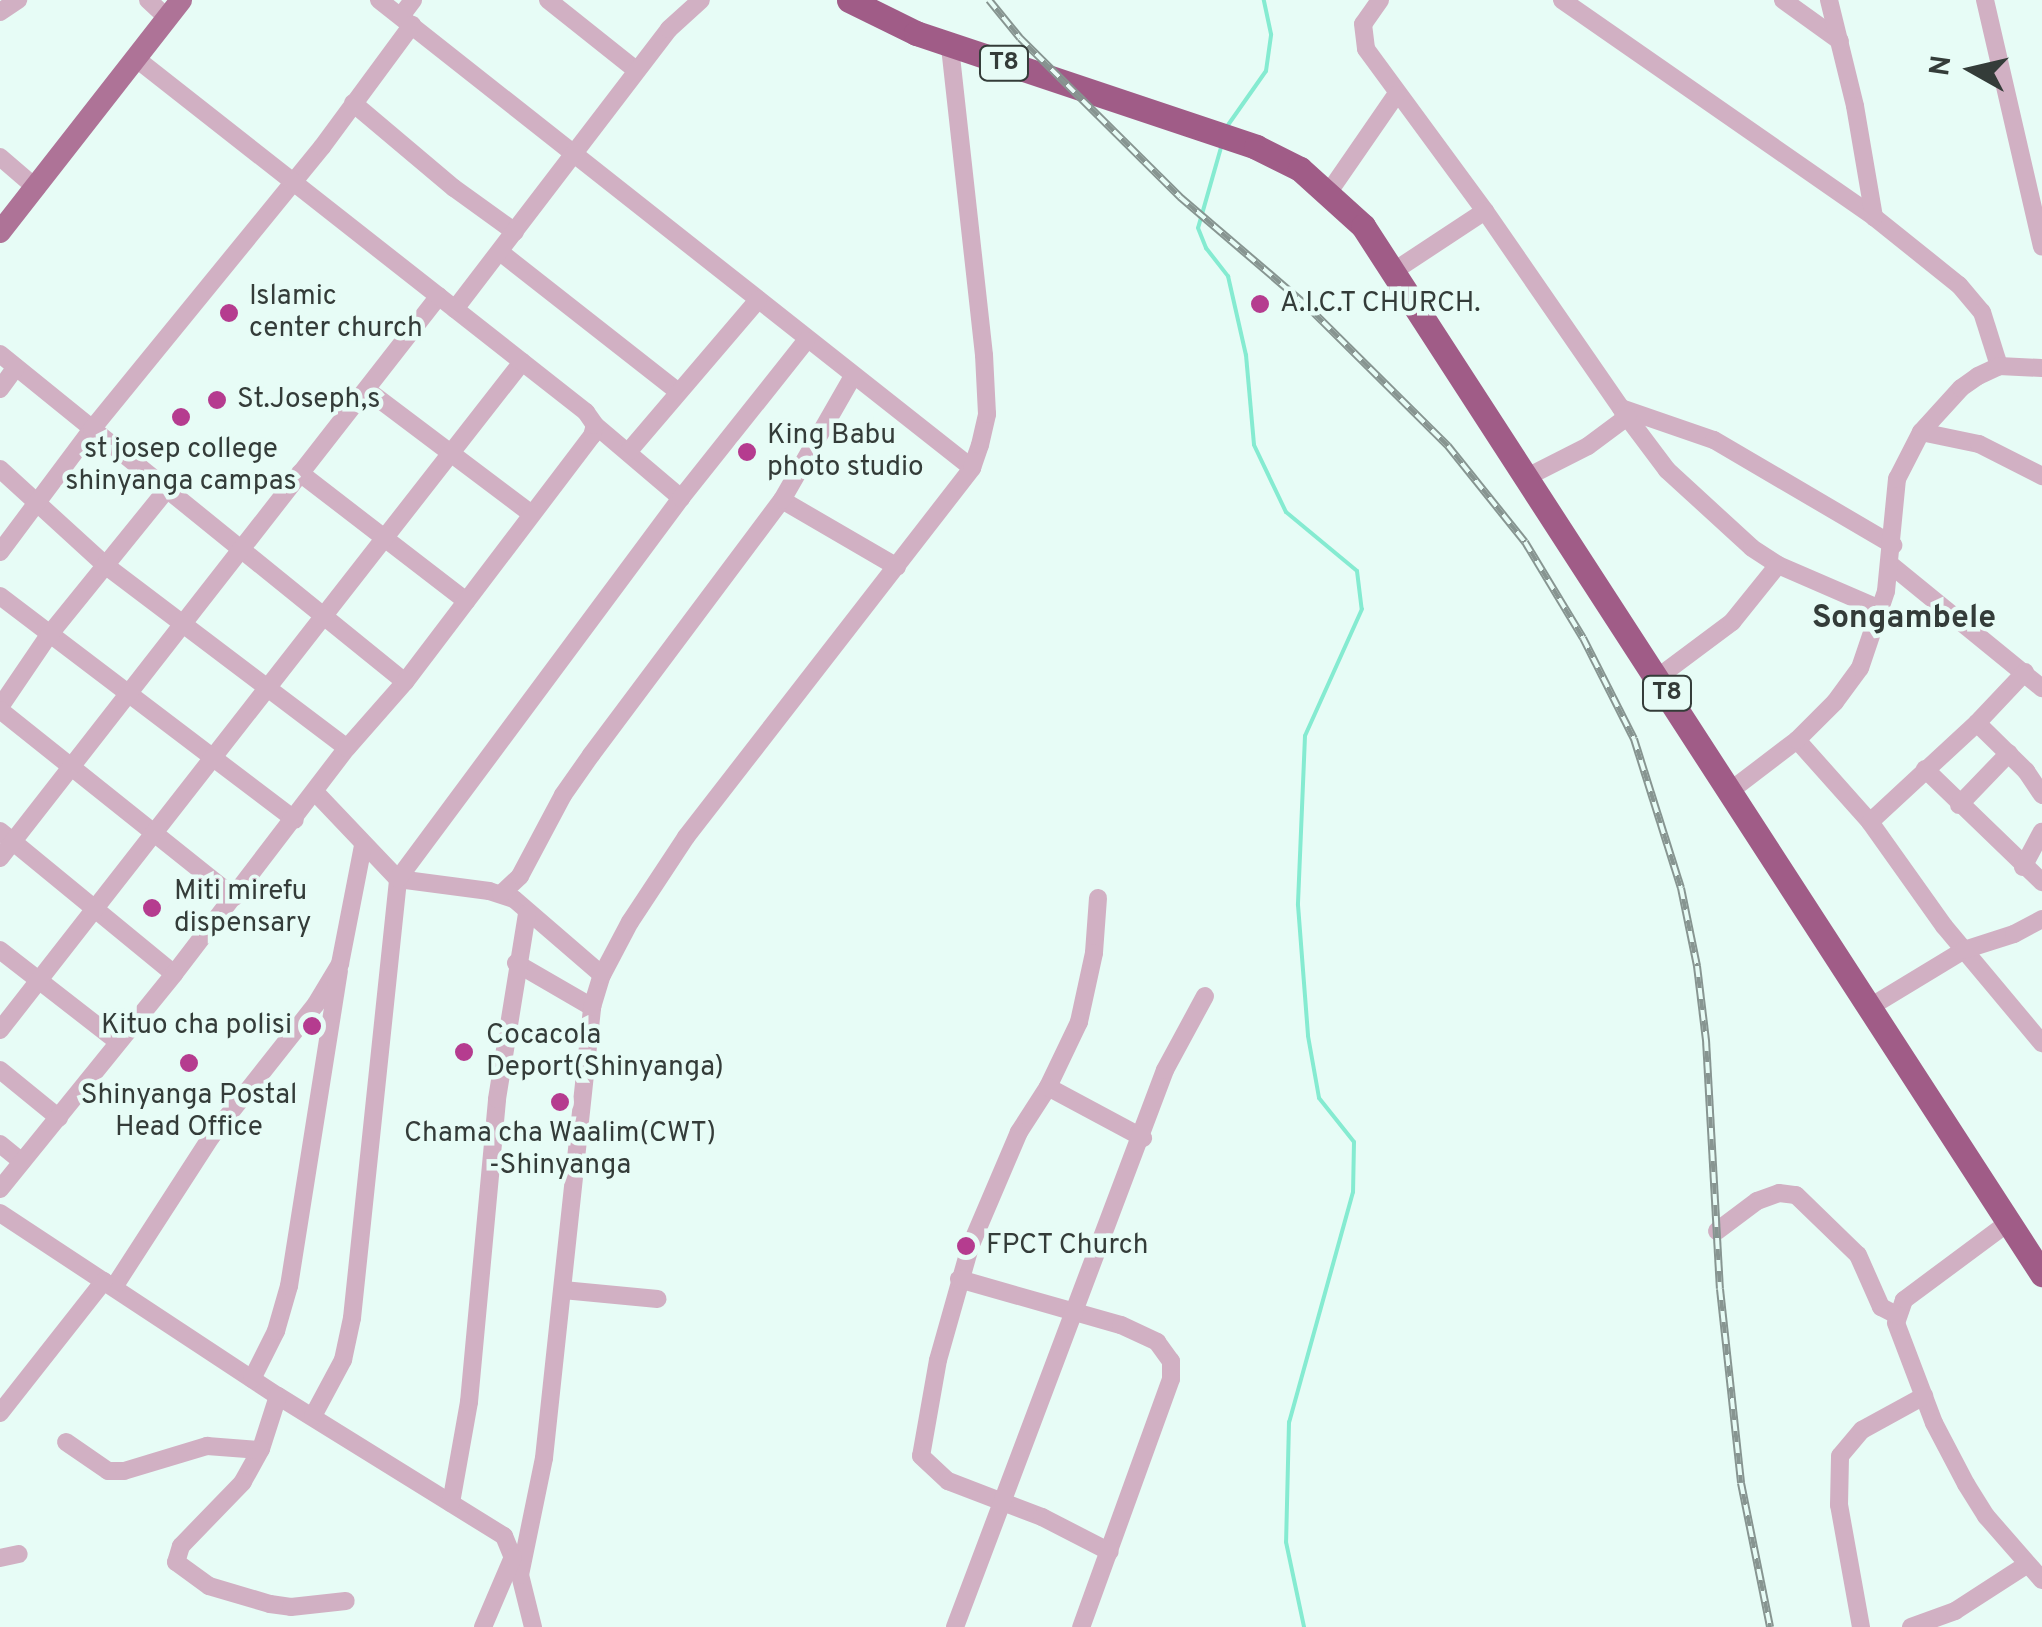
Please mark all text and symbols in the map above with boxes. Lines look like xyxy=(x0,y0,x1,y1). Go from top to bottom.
north arrow xyxy=(1922,20,2022,120)
road number: T8 xyxy=(976,43,1032,83)
text: N xyxy=(1923,53,1962,78)
place label: Islamic center church xyxy=(249,280,423,346)
place label: A.I.C.T CHURCH. xyxy=(1280,287,1482,321)
marker: A.I.C.T CHURCH. xyxy=(1249,293,1271,315)
marker: Islamic center church xyxy=(218,302,240,324)
place label: St.Joseph,s xyxy=(237,383,380,417)
marker: St.Joseph,s xyxy=(206,389,228,411)
marker: st josep college shinyanga campas xyxy=(170,406,192,428)
place label: King Babu photo studio xyxy=(767,419,924,485)
place label: st josep college shinyanga campas xyxy=(65,433,297,499)
marker: King Babu photo studio xyxy=(736,441,758,463)
district label: Songambele xyxy=(1812,600,1996,638)
road number: T8 xyxy=(1640,673,1694,713)
place label: Miti mirefu dispensary xyxy=(174,875,311,941)
marker: Miti mirefu dispensary xyxy=(139,895,165,921)
place label: Kituo cha polisi xyxy=(101,1009,292,1043)
marker: Kituo cha polisi xyxy=(301,1015,323,1037)
place label: Cocacola Deport(Shinyanga) xyxy=(486,1019,724,1085)
marker: Cocacola Deport(Shinyanga) xyxy=(451,1039,477,1065)
marker: Shinyanga Postal Head Office xyxy=(178,1052,200,1074)
place label: Shinyanga Postal Head Office xyxy=(81,1079,297,1145)
marker: Chama cha Waalim(CWT) -Shinyanga xyxy=(549,1091,571,1113)
place label: Chama cha Waalim(CWT) -Shinyanga xyxy=(404,1117,716,1183)
place label: FPCT Church xyxy=(986,1229,1150,1263)
marker: FPCT Church xyxy=(955,1235,977,1257)

